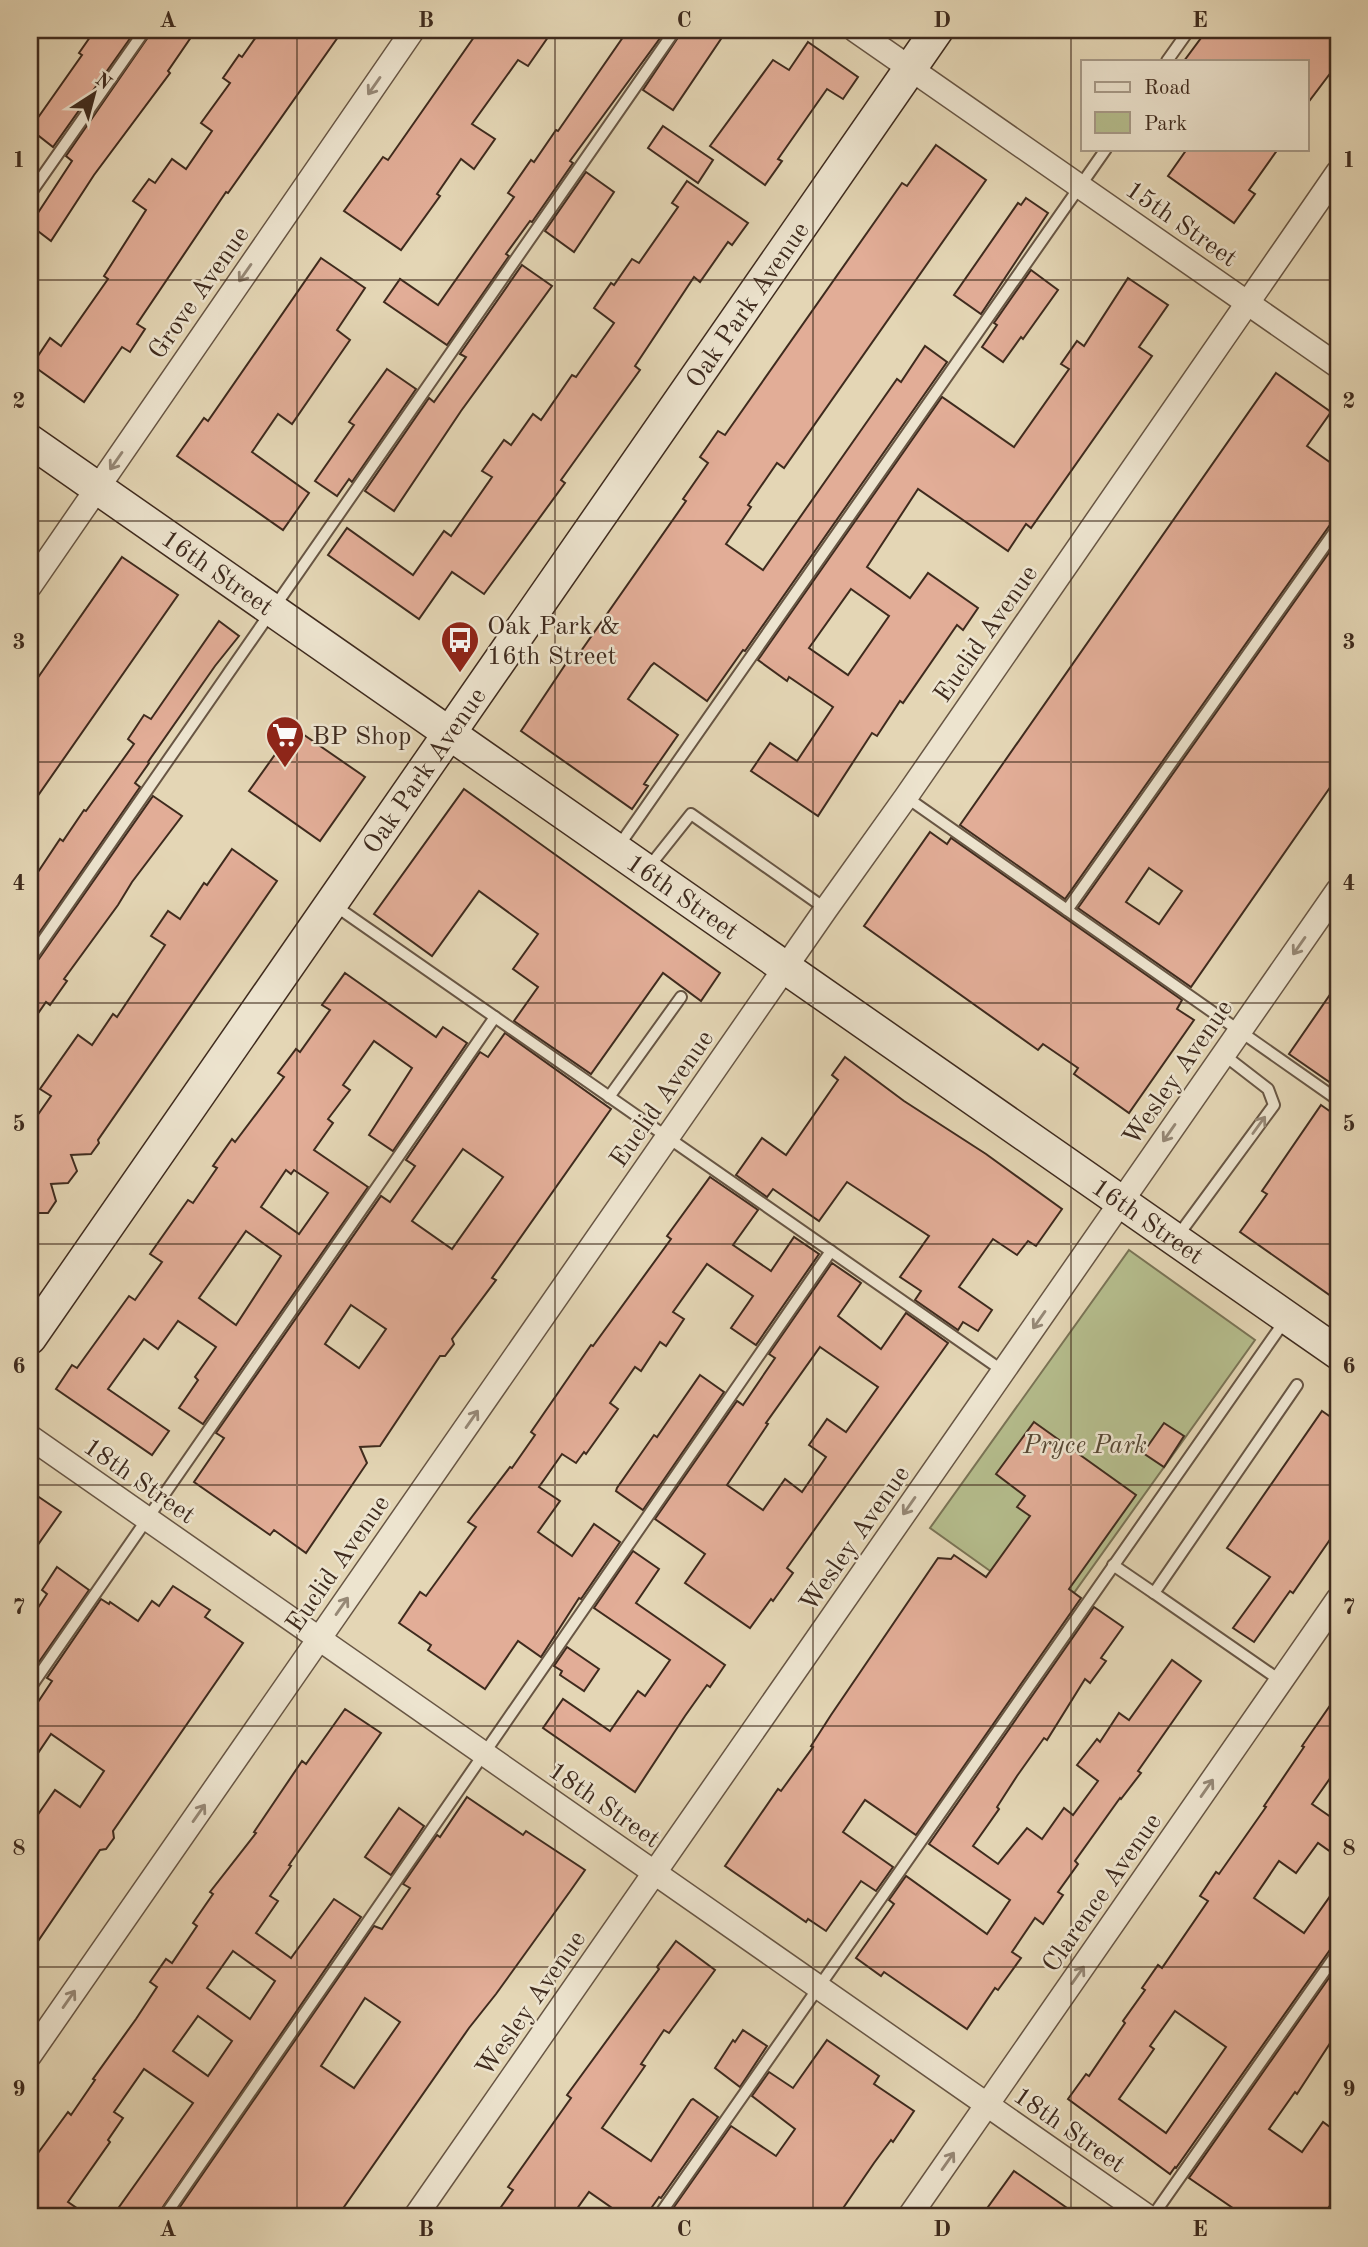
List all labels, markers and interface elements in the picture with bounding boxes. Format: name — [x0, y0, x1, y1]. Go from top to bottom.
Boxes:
text: A — [159, 9, 177, 32]
text: B — [418, 9, 434, 32]
text: C — [676, 9, 692, 32]
text: D — [933, 9, 951, 32]
text: E — [1192, 9, 1208, 32]
north arrow — [60, 60, 130, 130]
legend — [1081, 60, 1308, 150]
text: N — [91, 70, 114, 95]
one-way arrow — [367, 76, 381, 95]
text: Road — [1144, 78, 1191, 99]
text: Park — [1144, 114, 1187, 135]
text: 1 — [12, 149, 26, 172]
text: 1 — [1342, 149, 1356, 172]
street label: 15th Street — [1120, 177, 1241, 272]
street label: Oak Park Avenue — [682, 218, 815, 393]
street label: Grove Avenue — [144, 222, 255, 364]
one-way arrow — [238, 263, 252, 283]
text: 2 — [12, 390, 26, 413]
text: 2 — [1342, 390, 1356, 413]
one-way arrow — [109, 451, 123, 470]
street label: 16th Street — [156, 526, 277, 621]
street label: Euclid Avenue — [930, 561, 1043, 707]
place label: Oak Park & 16th Street — [487, 614, 620, 670]
bus stop icon: Oak Park & 16th Street — [439, 619, 481, 674]
text: 3 — [12, 631, 26, 654]
text: 3 — [1342, 631, 1356, 654]
street label: Oak Park Avenue — [359, 684, 492, 859]
supermarket icon: BP Shop — [264, 714, 306, 769]
place label: BP Shop — [312, 724, 412, 750]
street label: 16th Street — [621, 850, 742, 946]
text: 4 — [12, 872, 26, 895]
text: 4 — [1342, 872, 1356, 895]
one-way arrow — [1292, 936, 1306, 955]
street label: Wesley Avenue — [1119, 996, 1238, 1151]
street label: Euclid Avenue — [606, 1026, 719, 1172]
text: 5 — [12, 1113, 26, 1136]
text: 5 — [1342, 1113, 1356, 1136]
one-way arrow — [1252, 1116, 1266, 1135]
one-way arrow — [1162, 1123, 1176, 1142]
street label: 16th Street — [1086, 1174, 1208, 1270]
one-way arrow — [1032, 1310, 1046, 1329]
text: 6 — [12, 1355, 26, 1378]
text: 6 — [1342, 1355, 1356, 1378]
one-way arrow — [465, 1410, 479, 1429]
park label: Pryce Park — [1022, 1433, 1147, 1459]
street label: 18th Street — [78, 1434, 199, 1529]
street label: Wesley Avenue — [796, 1462, 915, 1617]
street label: Euclid Avenue — [282, 1491, 395, 1637]
one-way arrow — [902, 1496, 916, 1516]
text: 7 — [12, 1596, 26, 1619]
text: 7 — [1342, 1596, 1356, 1619]
one-way arrow — [335, 1597, 349, 1616]
street label: 18th Street — [543, 1758, 664, 1853]
one-way arrow — [1200, 1779, 1214, 1798]
one-way arrow — [192, 1804, 206, 1823]
street label: Clarence Avenue — [1038, 1809, 1167, 1977]
text: 8 — [12, 1837, 26, 1860]
text: 8 — [1342, 1837, 1356, 1860]
street label: Wesley Avenue — [472, 1927, 591, 2082]
one-way arrow — [1071, 1965, 1085, 1985]
one-way arrow — [62, 1990, 76, 2009]
text: 9 — [12, 2078, 26, 2101]
text: 9 — [1342, 2078, 1356, 2101]
street label: 18th Street — [1008, 2083, 1129, 2178]
one-way arrow — [940, 2152, 955, 2171]
text: A — [159, 2218, 177, 2241]
text: B — [418, 2218, 434, 2241]
text: C — [676, 2218, 692, 2241]
text: D — [933, 2218, 951, 2241]
text: E — [1192, 2218, 1208, 2241]

